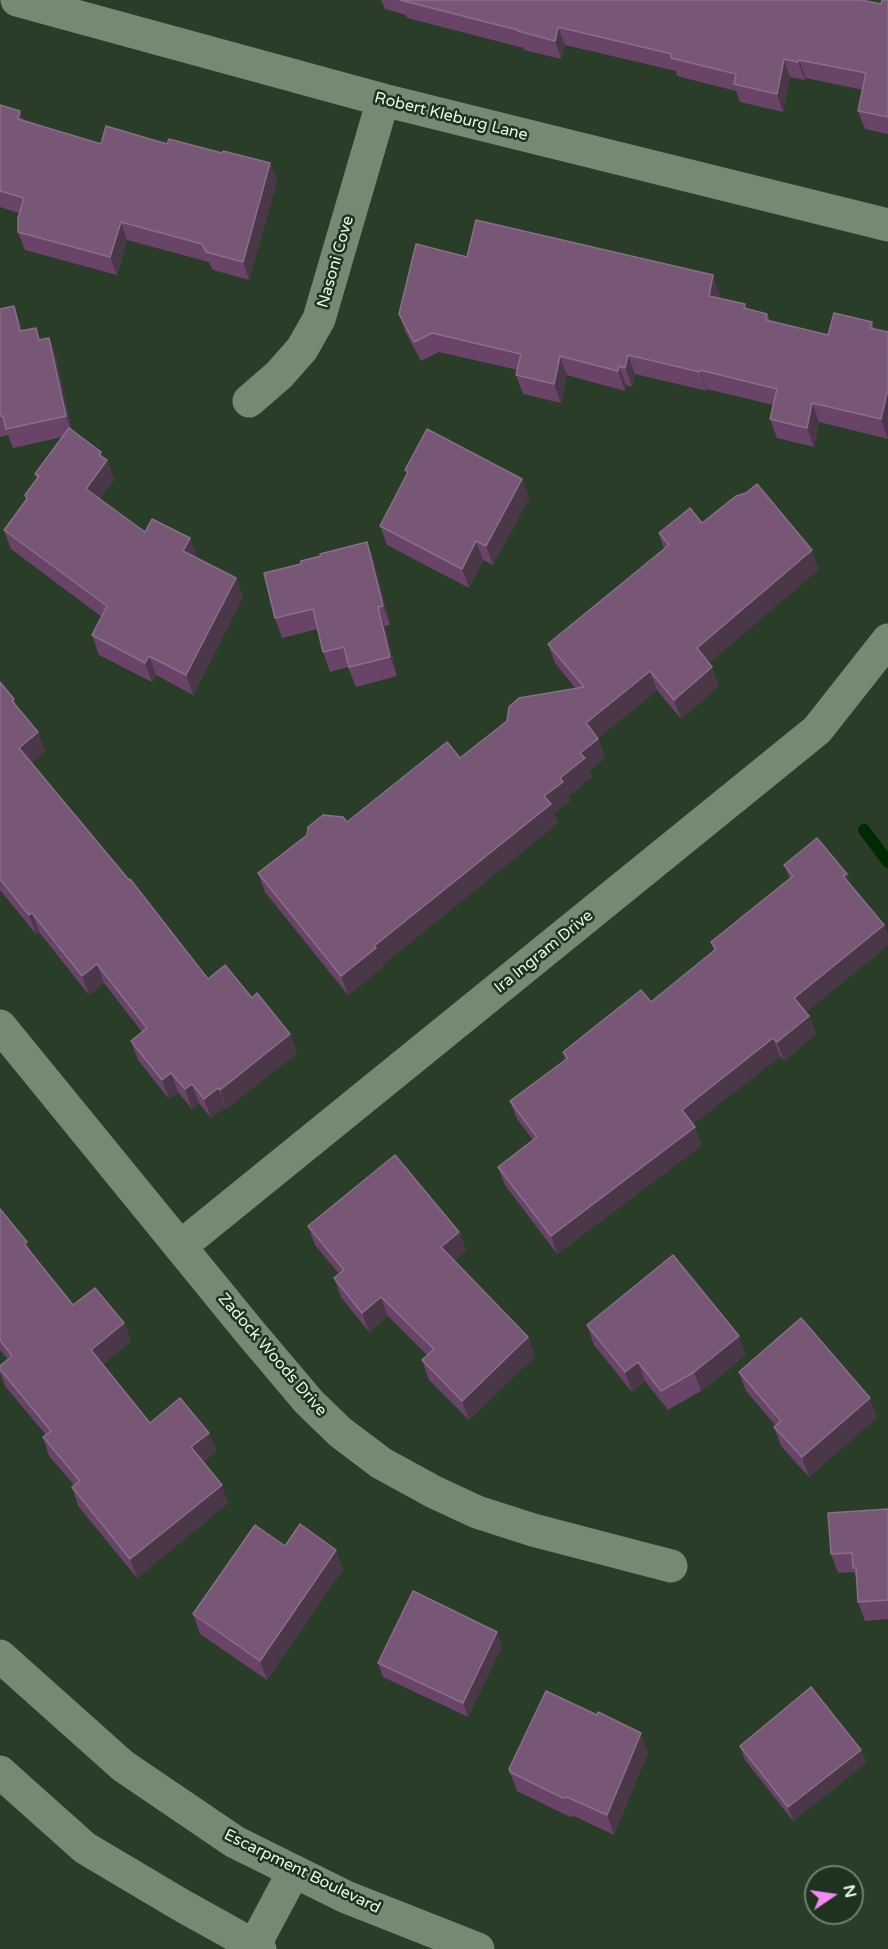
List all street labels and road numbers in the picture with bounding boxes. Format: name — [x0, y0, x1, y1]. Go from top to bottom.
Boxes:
street label: Robert Kleburg Lane — [372, 89, 530, 145]
street label: Nasoni Cove — [314, 214, 358, 310]
street label: Ira Ingram Drive — [491, 906, 597, 998]
street label: Zadock Woods Drive — [213, 1290, 331, 1420]
street label: Escarpment Boulevard — [221, 1826, 383, 1918]

